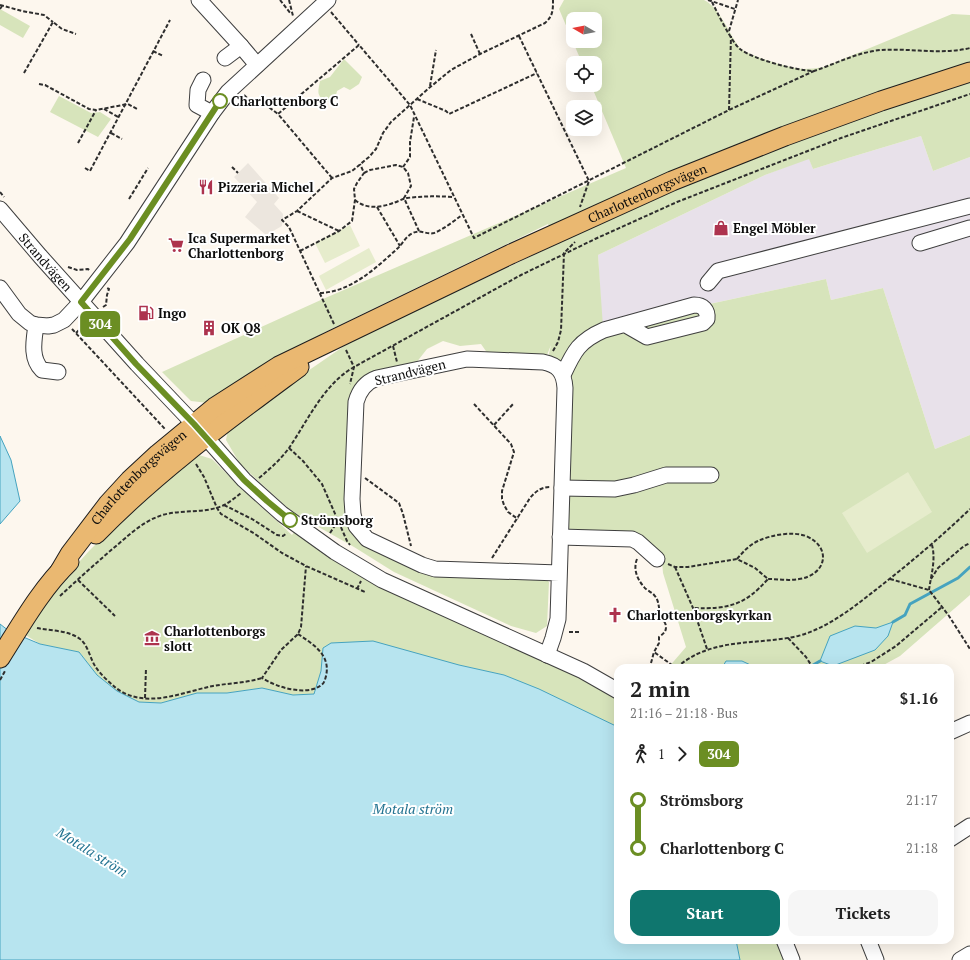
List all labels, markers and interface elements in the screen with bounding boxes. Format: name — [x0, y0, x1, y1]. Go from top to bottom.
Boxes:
north arrow — [566, 12, 602, 48]
map controls — [566, 12, 602, 136]
button: locate — [566, 56, 602, 92]
place label: Charlottenborg C — [231, 92, 339, 110]
marker: Charlottenborg C — [212, 93, 228, 109]
button: layers — [566, 100, 602, 136]
street label: Charlottenborgsvägen — [585, 159, 710, 227]
restaurant icon: Pizzeria Michel — [197, 178, 215, 196]
place label: Pizzeria Michel — [218, 178, 314, 196]
shop icon: Engel Möbler — [712, 219, 730, 237]
place label: Engel Möbler — [733, 219, 816, 237]
street label: Strandvägen — [15, 229, 77, 295]
place label: Ica Supermarket Charlottenborg — [188, 229, 291, 262]
supermarket icon: Ica Supermarket Charlottenborg — [167, 236, 185, 254]
fuel station icon: Ingo — [137, 304, 155, 322]
place label: Ingo — [158, 304, 187, 322]
line badge: 304 — [77, 311, 123, 337]
text: 304 — [88, 314, 112, 333]
building icon: OK Q8 — [200, 319, 218, 337]
place label: OK Q8 — [221, 319, 261, 337]
street label: Strandvägen — [373, 354, 448, 390]
street label: Charlottenborgsvägen — [86, 425, 190, 528]
place label: Strömsborg — [301, 511, 374, 529]
marker: Strömsborg — [282, 512, 298, 528]
church icon: Charlottenborgskyrkan — [606, 606, 624, 624]
place label: Charlottenborgskyrkan — [627, 606, 772, 624]
place label: Charlottenborgs slott — [164, 622, 266, 655]
museum icon: Charlottenborgs slott — [143, 629, 161, 647]
text: 2 min — [630, 674, 690, 703]
text: $1.16 — [900, 688, 938, 708]
text: 21:16 – 21:18 · Bus — [630, 704, 738, 722]
icon: walk — [630, 743, 652, 765]
icon: forward — [671, 743, 693, 765]
text: 304 — [707, 744, 731, 763]
text: 1 — [658, 745, 665, 763]
text: Strömsborg — [660, 790, 743, 810]
text: 21:17 — [906, 791, 938, 809]
water label: Motala ström — [372, 799, 453, 818]
water label: Motala ström — [52, 822, 131, 881]
text: Charlottenborg C — [660, 838, 784, 858]
text: 21:18 — [906, 839, 938, 857]
button: Start — [630, 890, 780, 936]
button: Tickets — [788, 890, 938, 936]

